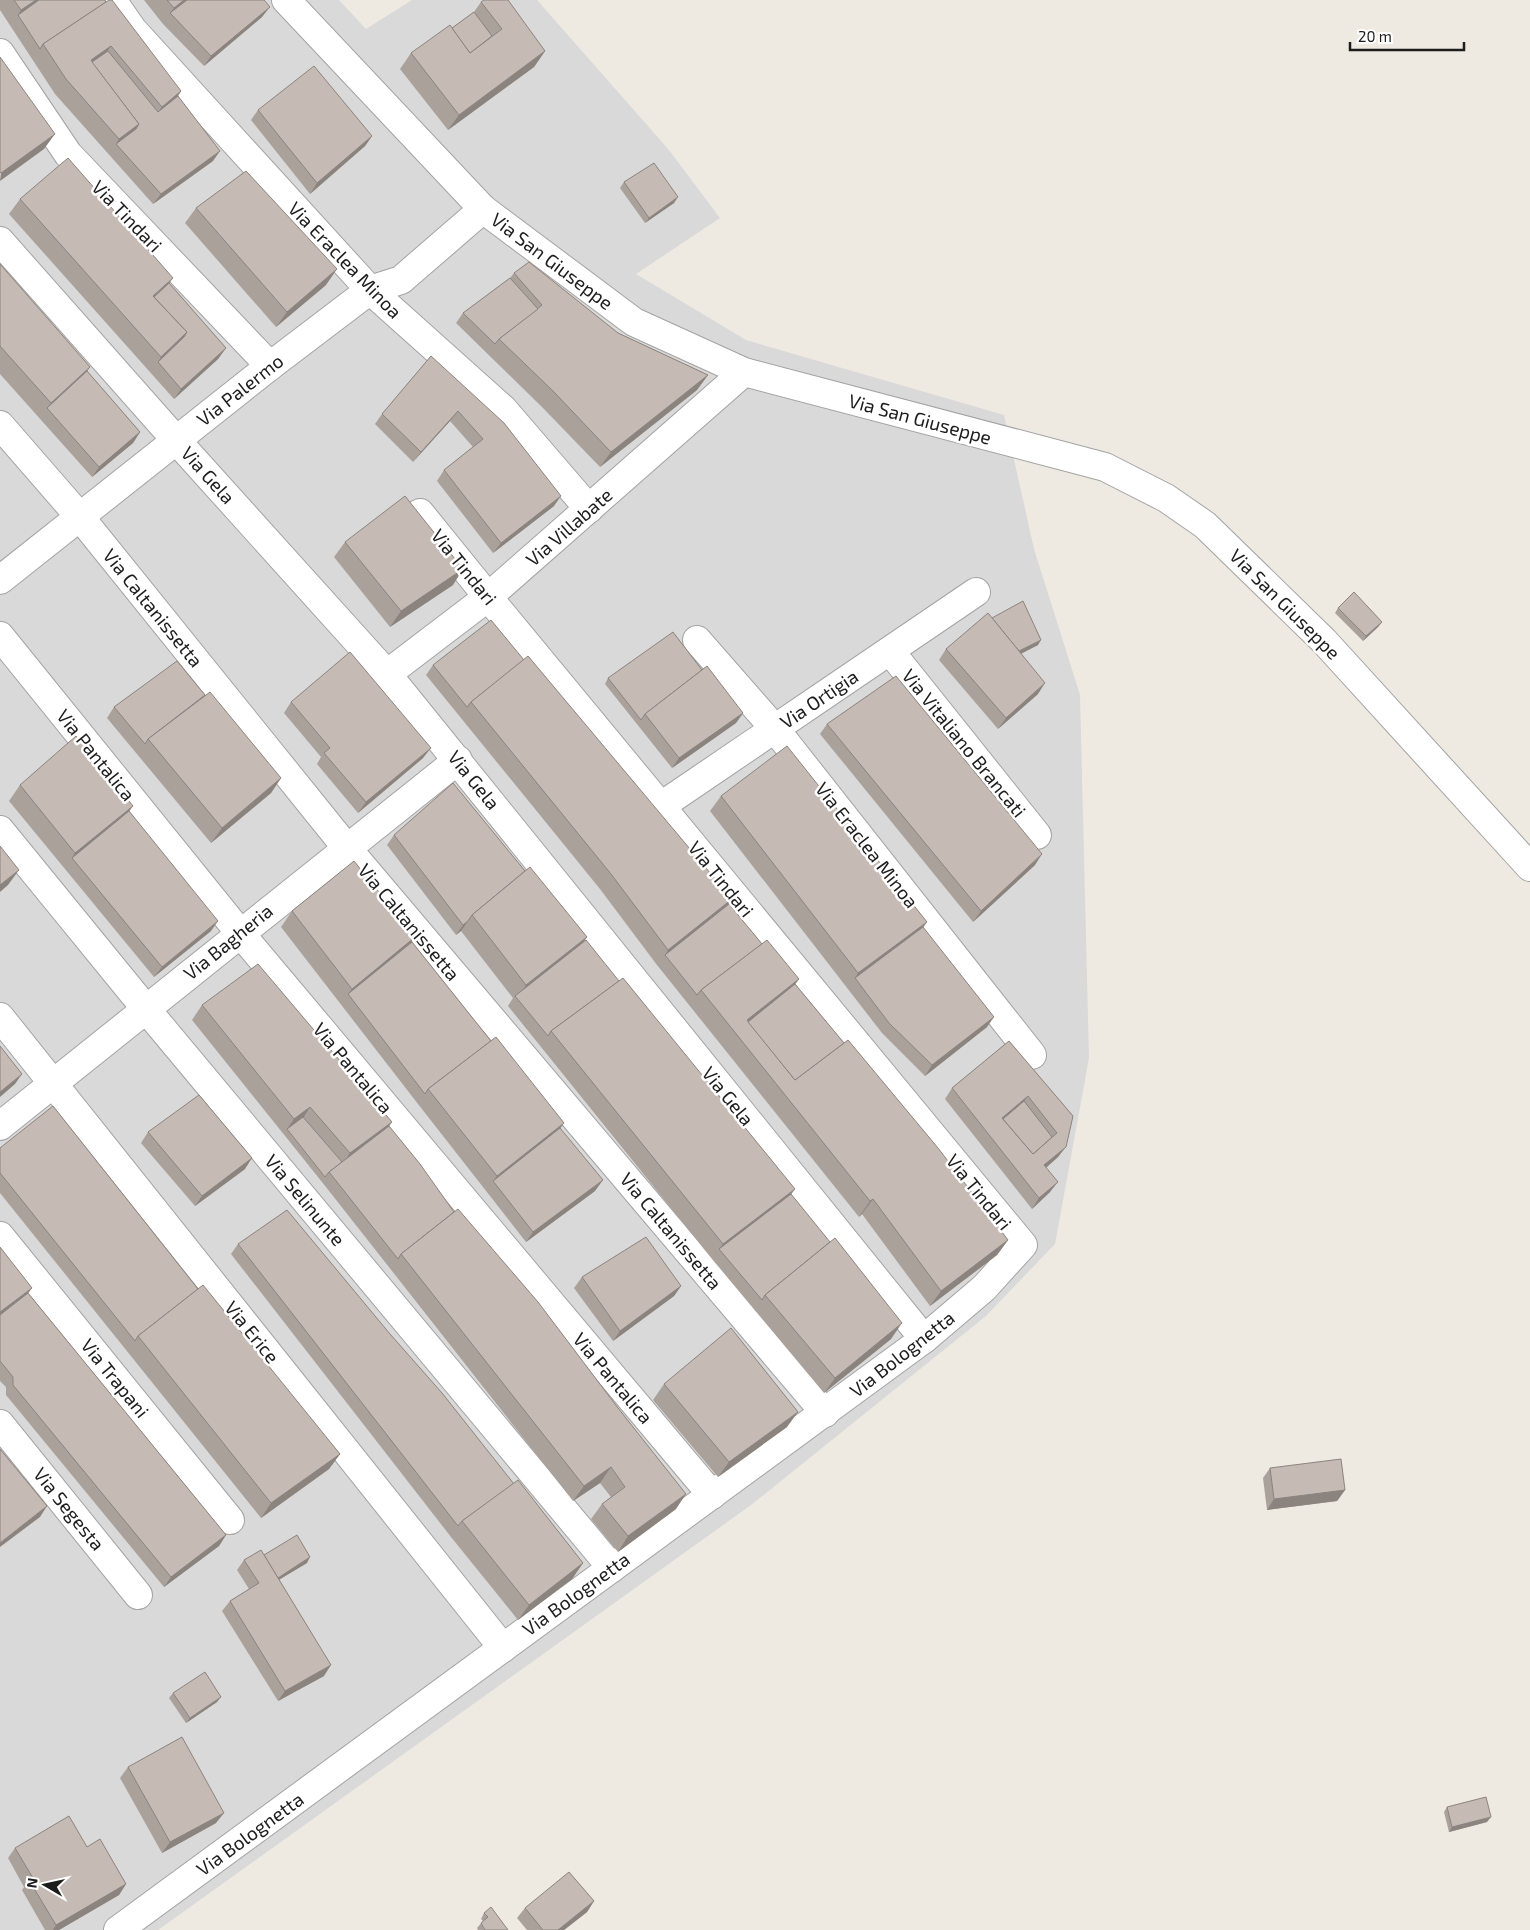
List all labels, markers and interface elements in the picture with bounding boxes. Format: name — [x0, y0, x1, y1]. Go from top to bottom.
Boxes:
scale bar — [1350, 20, 1464, 52]
text: 20 m — [1358, 27, 1392, 45]
street label: Via Tindari — [87, 175, 167, 256]
street label: Via Eraclea Minoa — [284, 197, 407, 323]
street label: Via San Giuseppe — [487, 207, 618, 314]
street label: Via Palermo — [192, 349, 288, 431]
street label: Via San Giuseppe — [846, 388, 994, 449]
street label: Via Gela — [177, 441, 240, 508]
street label: Via Villabate — [521, 483, 617, 570]
street label: Via Tindari — [427, 524, 502, 609]
street label: Via Caltanissetta — [99, 544, 208, 671]
street label: Via San Giuseppe — [1225, 544, 1345, 664]
street label: Via Ortigia — [775, 664, 862, 733]
street label: Via Vitaliano Brancati — [898, 664, 1031, 821]
street label: Via Pantalica — [52, 704, 140, 805]
street label: Via Gela — [444, 746, 505, 814]
street label: Via Eraclea Minoa — [811, 777, 924, 912]
street label: Via Tindari — [684, 836, 759, 921]
street label: Via Caltanissetta — [354, 859, 465, 985]
street label: Via Bagheria — [179, 899, 277, 984]
street label: Via Pantalica — [309, 1018, 398, 1118]
street label: Via Gela — [698, 1062, 759, 1130]
street label: Via Selinunte — [260, 1149, 350, 1250]
street label: Via Tindari — [942, 1149, 1017, 1234]
street label: Via Caltanissetta — [616, 1168, 727, 1294]
street label: Via Erice — [220, 1296, 284, 1367]
street label: Via Bolognetta — [845, 1306, 959, 1402]
street label: Via Pantalica — [569, 1328, 658, 1428]
street label: Via Trapani — [77, 1334, 154, 1422]
street label: Via Segesta — [29, 1463, 110, 1555]
street label: Via Bolognetta — [518, 1547, 634, 1640]
street label: Via Bolognetta — [192, 1787, 308, 1880]
north arrow — [20, 1860, 70, 1910]
text: N — [22, 1877, 41, 1889]

